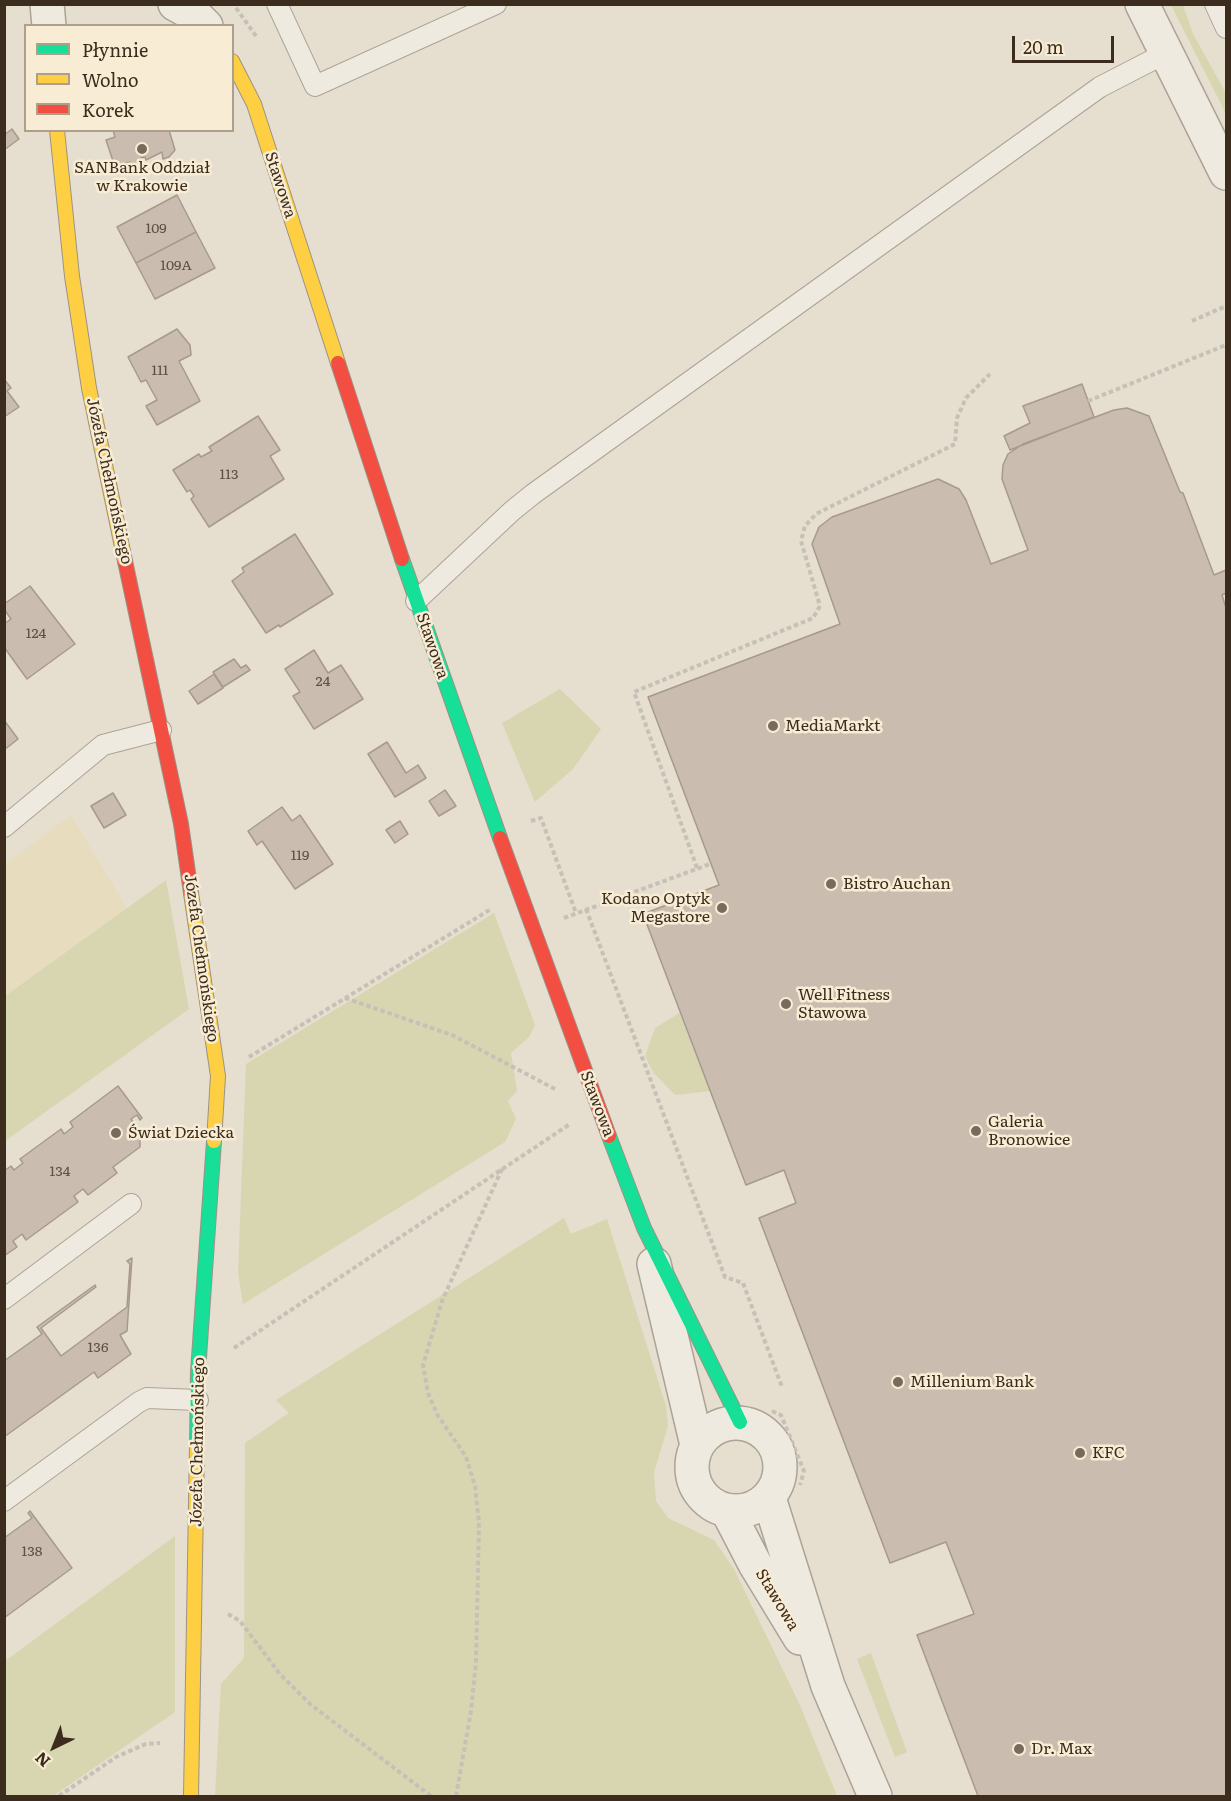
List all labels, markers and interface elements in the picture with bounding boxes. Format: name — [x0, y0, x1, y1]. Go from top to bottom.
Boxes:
legend — [24, 24, 234, 132]
scale bar — [1015, 24, 1117, 62]
text: 20 m — [1023, 33, 1064, 60]
text: Płynnie — [82, 36, 148, 63]
text: Wolno — [82, 66, 139, 93]
text: Korek — [82, 96, 134, 123]
marker: SANBank Oddział w Krakowie — [135, 142, 149, 156]
street label: Stawowa — [260, 149, 300, 221]
place label: SANBank Oddział w Krakowie — [74, 158, 210, 196]
house number: 109 — [145, 221, 167, 237]
house number: 109A — [160, 258, 192, 274]
house number: 111 — [151, 363, 169, 379]
street label: Józefa Chełmońskiego — [82, 396, 136, 566]
house number: 113 — [220, 467, 238, 483]
street label: Stawowa — [412, 610, 452, 682]
house number: 124 — [26, 626, 46, 642]
house number: 24 — [316, 674, 330, 690]
place label: MediaMarkt — [785, 716, 880, 736]
marker: MediaMarkt — [766, 719, 780, 733]
house number: 119 — [291, 848, 309, 864]
street label: Józefa Chełmońskiego — [180, 872, 222, 1044]
place label: Bistro Auchan — [843, 874, 951, 894]
marker: Bistro Auchan — [824, 877, 838, 891]
place label: Kodano Optyk Megastore — [601, 889, 710, 927]
marker: Kodano Optyk Megastore — [715, 901, 729, 915]
place label: Well Fitness Stawowa — [798, 985, 890, 1023]
marker: Well Fitness Stawowa — [779, 997, 793, 1011]
street label: Stawowa — [576, 1068, 618, 1140]
place label: Galeria Bronowice — [988, 1112, 1070, 1150]
place label: Świat Dziecka — [128, 1123, 234, 1143]
marker: Galeria Bronowice — [969, 1124, 983, 1138]
marker: Świat Dziecka — [109, 1126, 123, 1140]
house number: 134 — [50, 1164, 70, 1180]
house number: 136 — [88, 1340, 108, 1356]
street label: Józefa Chełmońskiego — [187, 1357, 209, 1527]
place label: Millenium Bank — [910, 1372, 1034, 1392]
marker: Millenium Bank — [891, 1375, 905, 1389]
place label: KFC — [1092, 1443, 1125, 1463]
marker: KFC — [1073, 1446, 1087, 1460]
house number: 138 — [22, 1544, 42, 1560]
street label: Stawowa — [751, 1566, 803, 1634]
north arrow — [24, 1717, 84, 1777]
place label: Dr. Max — [1031, 1739, 1092, 1759]
marker: Dr. Max — [1012, 1742, 1026, 1756]
text: N — [29, 1747, 55, 1774]

